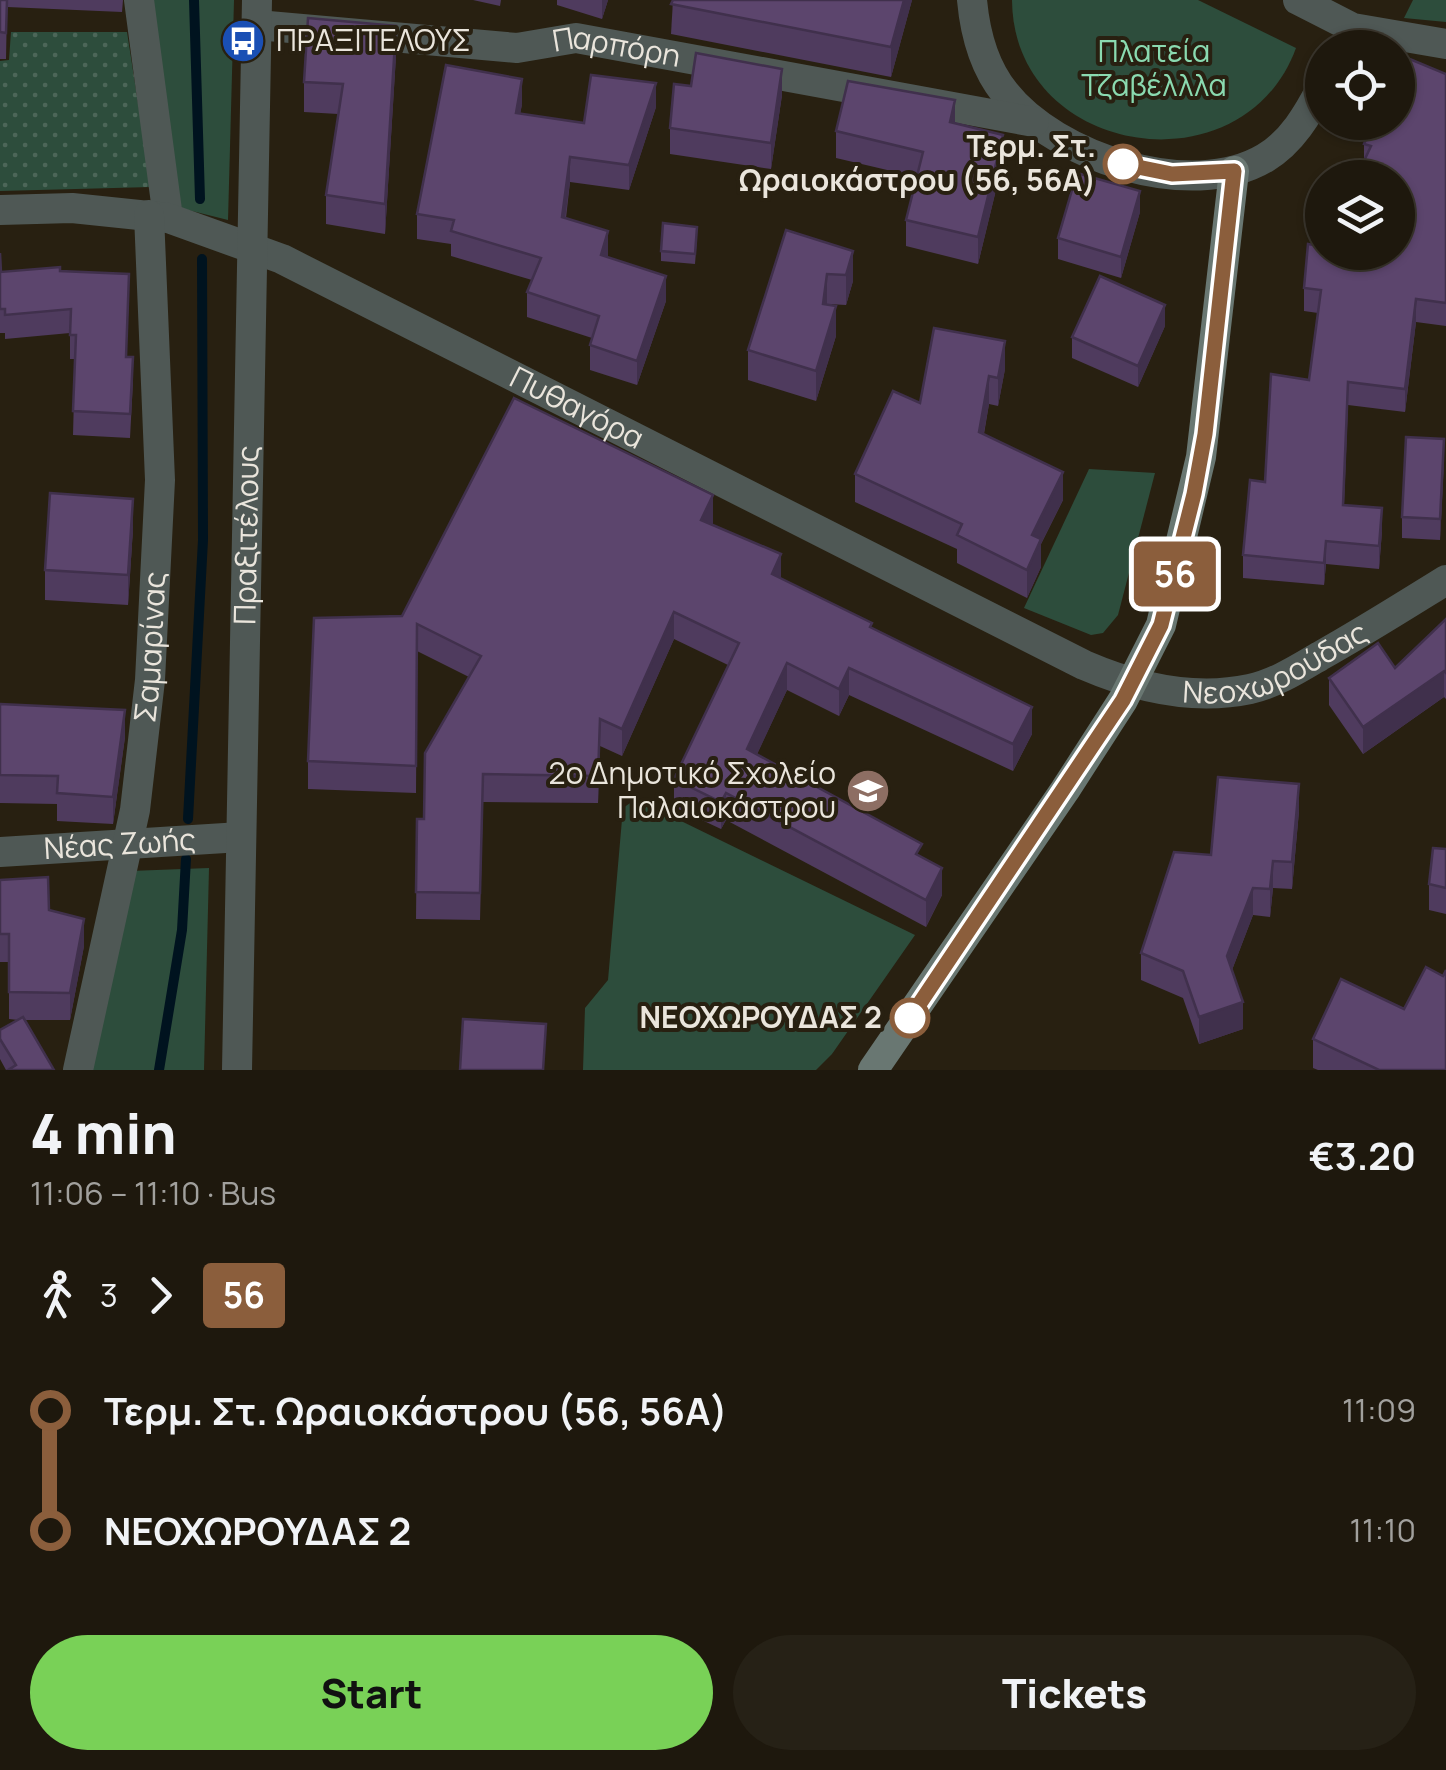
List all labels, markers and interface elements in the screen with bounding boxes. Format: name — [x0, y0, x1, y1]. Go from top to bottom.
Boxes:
street label: Παρπόρη — [549, 16, 684, 76]
bus stop icon: ΠΡΑΞΙΤΕΛΟΥΣ — [220, 18, 266, 64]
place label: ΠΡΑΞΙΤΕΛΟΥΣ — [276, 19, 471, 60]
park label: Πλατεία Τζαβέλλλα — [1081, 30, 1227, 105]
map controls — [1305, 30, 1415, 270]
button: locate — [1305, 30, 1415, 140]
place label: Τερμ. Στ. Ωραιοκάστρου (56, 56Α) — [739, 125, 1096, 200]
marker: Τερμ. Στ. Ωραιοκάστρου (56, 56Α) — [1104, 145, 1142, 183]
button: layers — [1305, 160, 1415, 270]
street label: Πυθαγόρα — [504, 356, 651, 458]
street label: Πραξιτέλους — [223, 445, 268, 625]
line badge: 56 — [1130, 542, 1220, 606]
text: 56 — [1154, 550, 1196, 598]
street label: Σαμαρίνας — [123, 571, 174, 724]
street label: Νεοχωρούδας — [1181, 611, 1375, 713]
place label: 2ο Δημοτικό Σχολείο Παλαιοκάστρου — [549, 752, 836, 827]
school or university icon: 2ο Δημοτικό Σχολείο Παλαιοκάστρου — [845, 768, 891, 814]
street label: Νέας Ζωής — [42, 818, 197, 868]
place label: ΝΕΟΧΩΡΟΥΔΑΣ 2 — [640, 996, 882, 1037]
marker: ΝΕΟΧΩΡΟΥΔΑΣ 2 — [891, 999, 929, 1037]
text: 4 min — [30, 1095, 176, 1171]
text: €3.20 — [1309, 1129, 1416, 1181]
text: 11:06 – 11:10 · Bus — [30, 1171, 276, 1215]
icon: walk — [30, 1268, 85, 1323]
icon: forward — [133, 1268, 188, 1323]
text: 56 — [223, 1271, 265, 1319]
text: 3 — [100, 1273, 118, 1317]
text: Τερμ. Στ. Ωραιοκάστρου (56, 56Α) — [104, 1384, 728, 1436]
text: 11:09 — [1342, 1388, 1416, 1432]
text: ΝΕΟΧΩΡΟΥΔΑΣ 2 — [104, 1504, 411, 1556]
text: 11:10 — [1349, 1508, 1416, 1552]
button: Start — [30, 1635, 713, 1750]
button: Tickets — [733, 1635, 1416, 1750]

